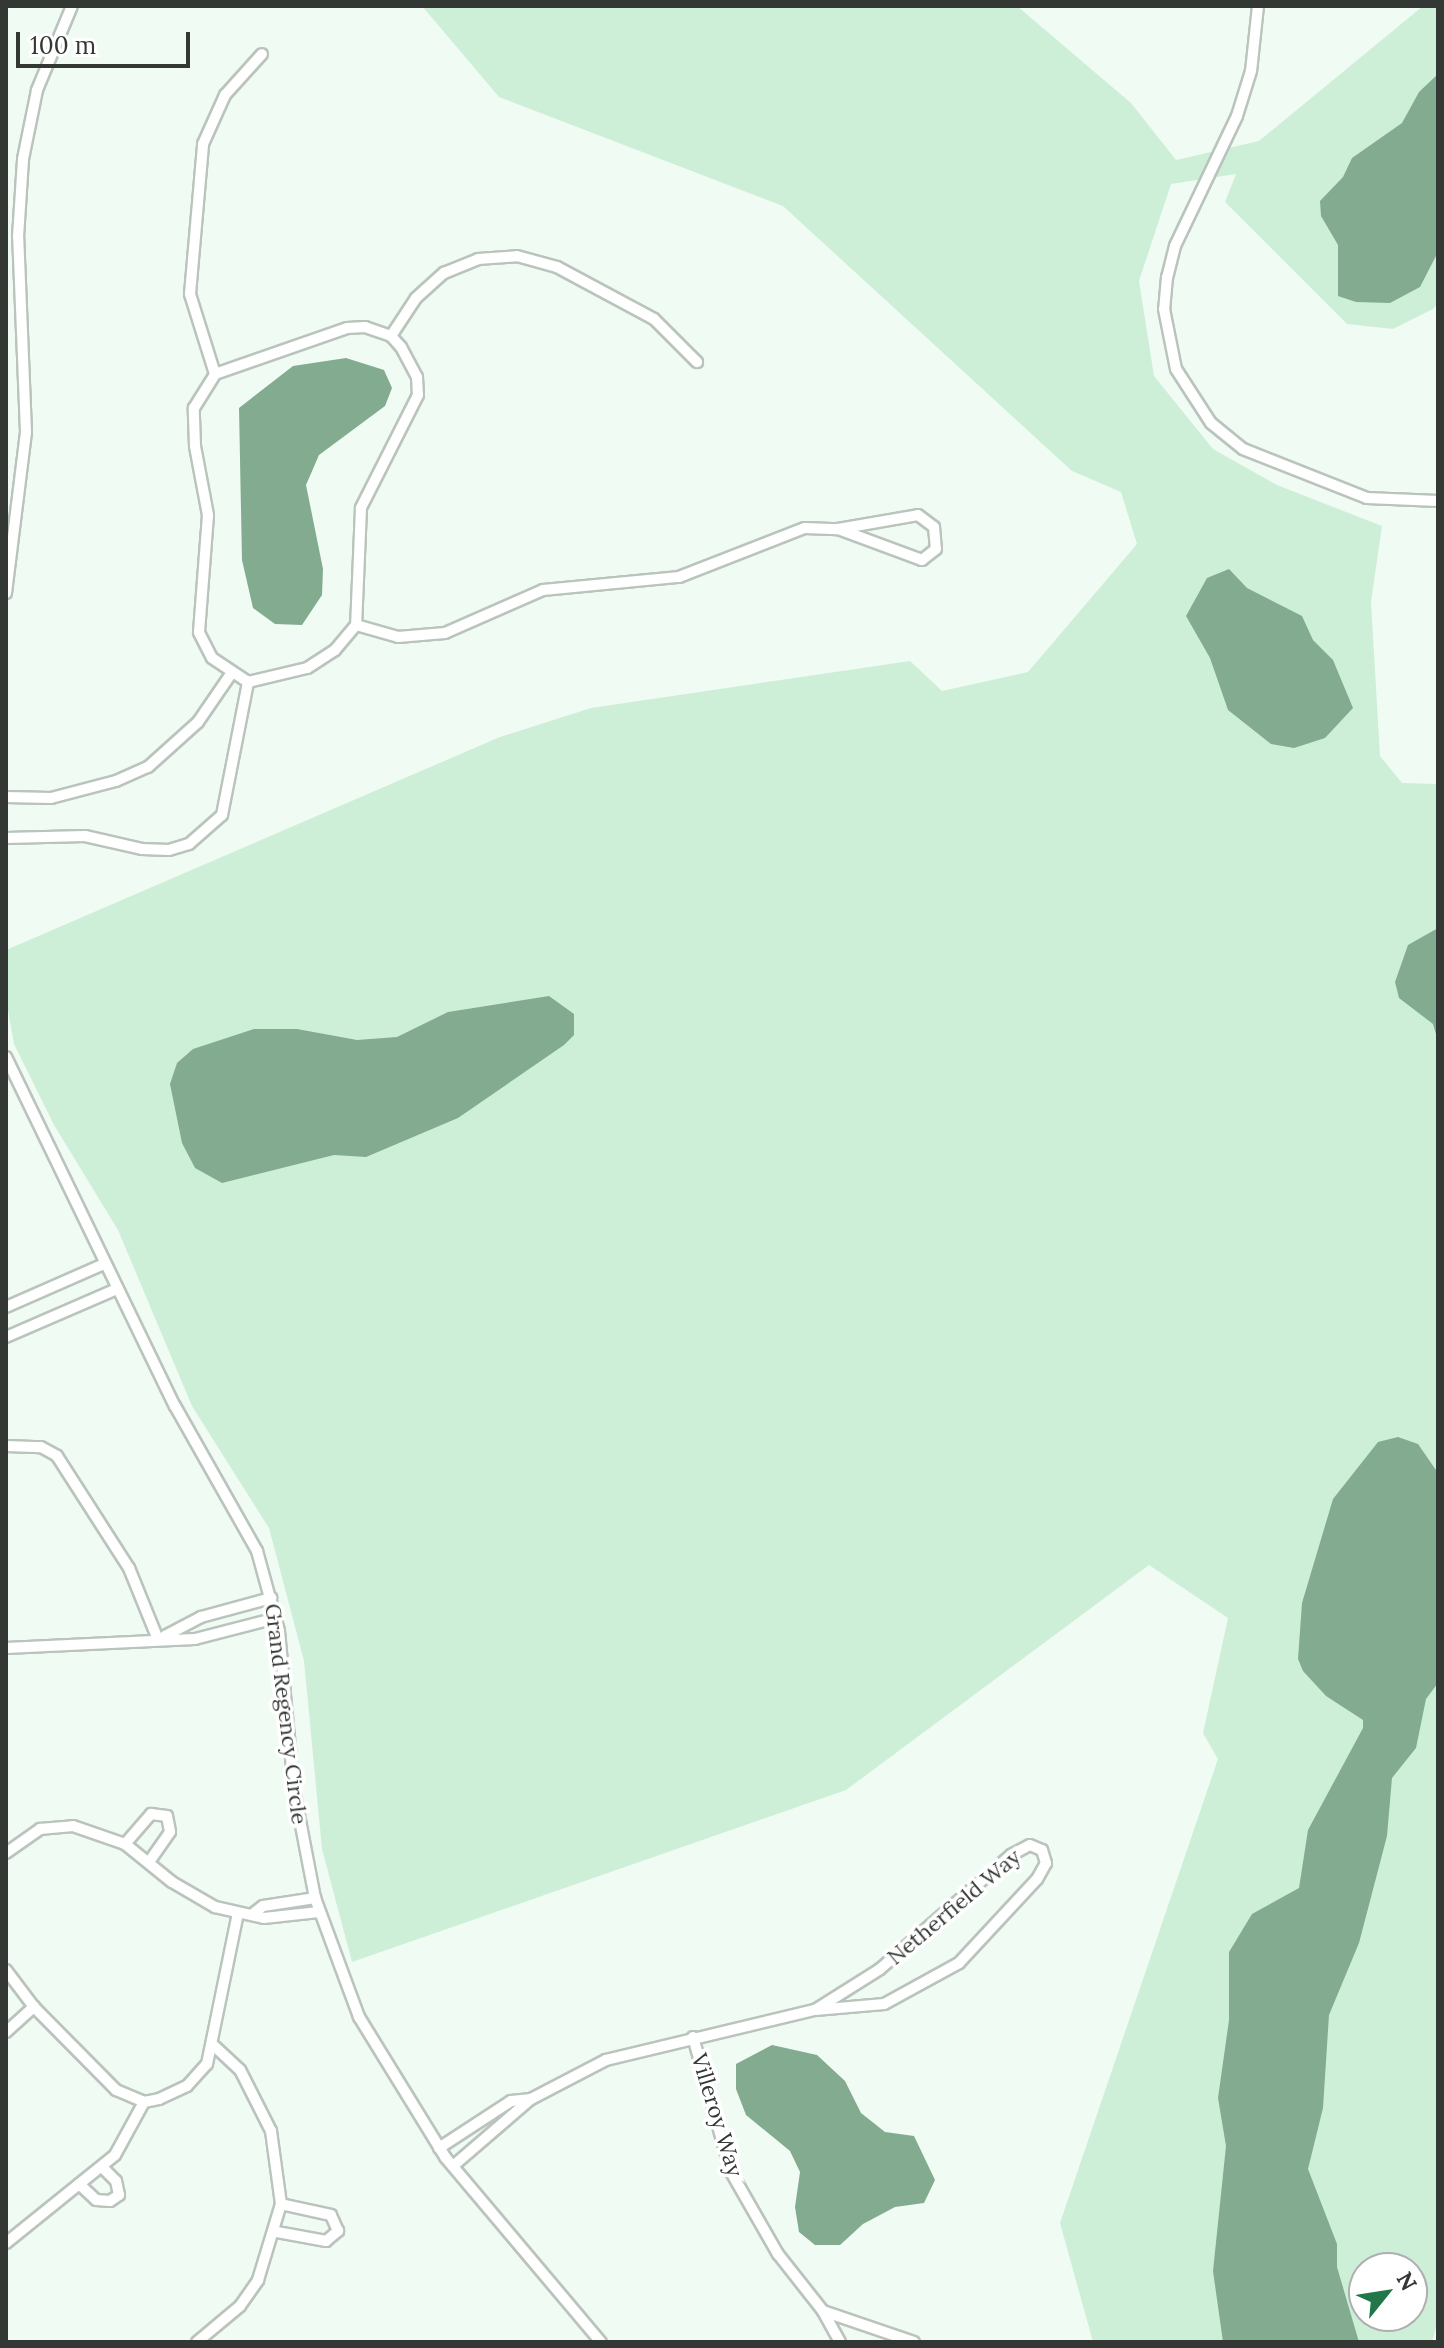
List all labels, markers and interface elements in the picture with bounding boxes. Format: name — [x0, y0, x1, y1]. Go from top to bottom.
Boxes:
scale bar — [20, 16, 194, 66]
text: 100 m — [30, 30, 96, 61]
street label: Grand Regency Circle — [259, 1602, 313, 1826]
street label: Netherfield Way — [882, 1844, 1026, 1970]
street label: Villeroy Way — [686, 2050, 748, 2180]
north arrow — [1348, 2252, 1428, 2332]
text: N — [1391, 2267, 1423, 2295]

